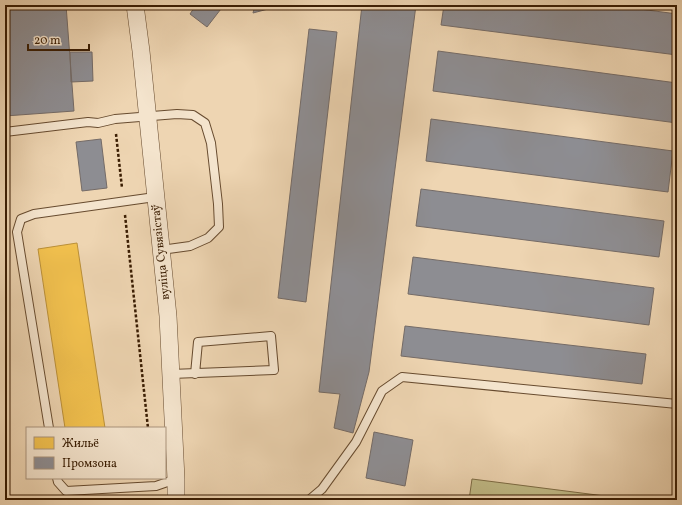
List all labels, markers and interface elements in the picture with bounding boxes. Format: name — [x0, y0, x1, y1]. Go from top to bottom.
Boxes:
scale bar — [28, 26, 89, 52]
text: 20 m — [34, 33, 61, 49]
street label: вуліца Сувязістаў — [148, 203, 174, 301]
legend — [26, 427, 166, 479]
text: Жильё — [62, 436, 99, 452]
text: Промзона — [62, 456, 117, 472]

